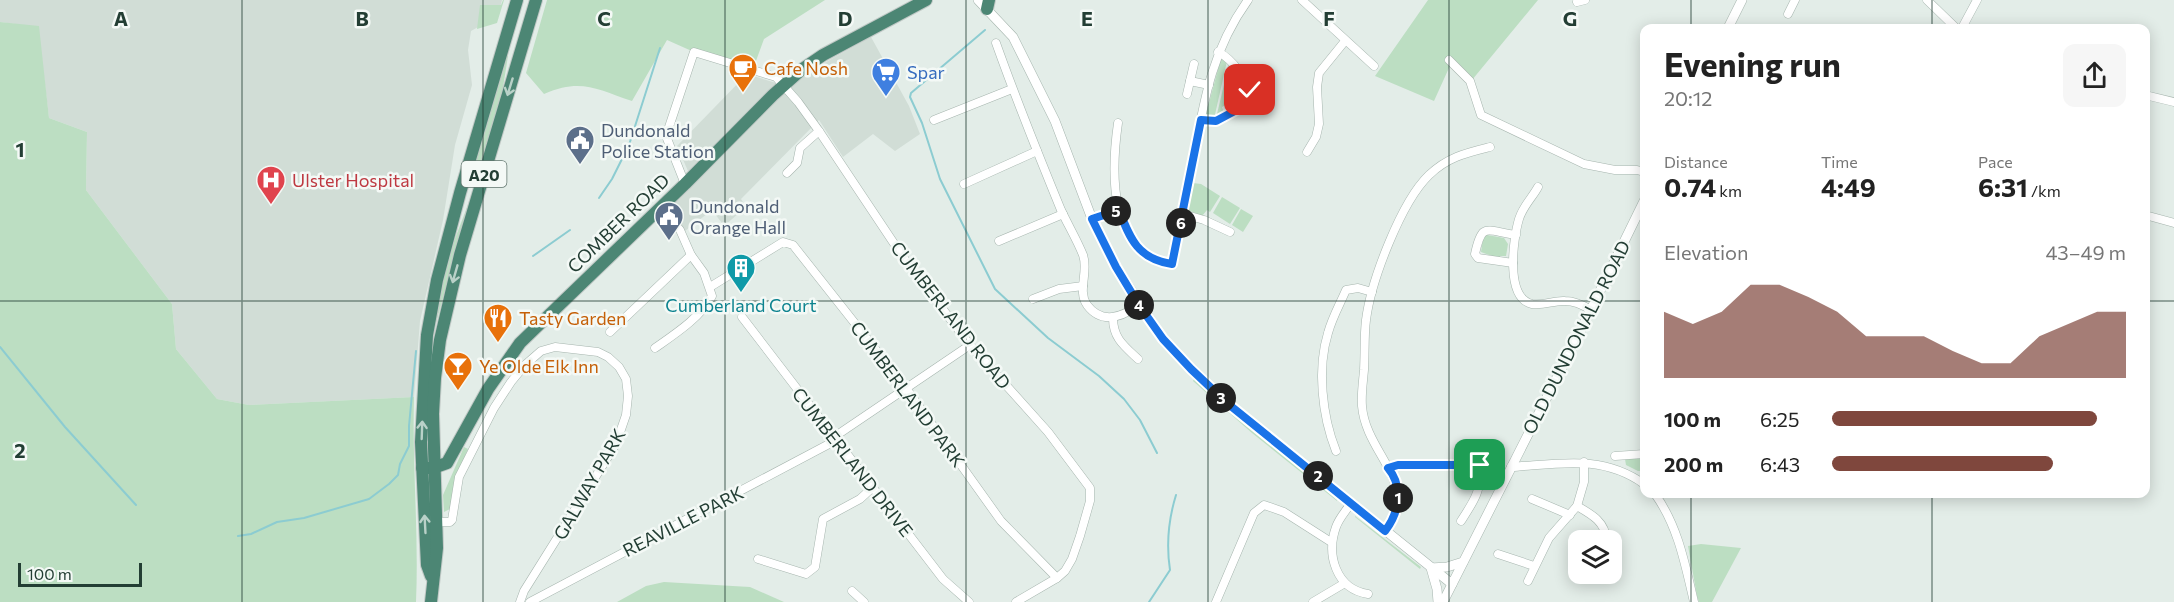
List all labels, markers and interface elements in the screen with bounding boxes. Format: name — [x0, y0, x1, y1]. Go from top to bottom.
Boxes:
text: A — [114, 6, 128, 30]
text: B — [355, 6, 369, 30]
text: C — [597, 6, 611, 30]
text: D — [838, 6, 852, 30]
text: E — [1081, 6, 1093, 30]
text: F — [1323, 6, 1335, 30]
text: G — [1563, 6, 1577, 30]
text: Evening run — [1664, 43, 1841, 84]
button: share — [2063, 44, 2126, 107]
cafe icon: Cafe Nosh — [727, 52, 759, 94]
supermarket icon: Spar — [870, 56, 902, 98]
place label: Cafe Nosh — [764, 57, 848, 79]
place label: Spar — [907, 61, 945, 83]
pin — [1224, 64, 1275, 115]
icon: check — [1233, 73, 1266, 106]
one-way arrow — [504, 77, 515, 96]
text: 20:12 — [1664, 86, 1712, 110]
place label: Dundonald Police Station — [601, 119, 714, 162]
public building icon: Dundonald Police Station — [564, 124, 596, 166]
text: 1 — [15, 137, 25, 161]
text: Distance — [1664, 152, 1728, 171]
text: Time — [1821, 152, 1858, 171]
text: Pace — [1978, 152, 2013, 171]
road number: A20 — [462, 161, 506, 187]
hospital icon: Ulster Hospital — [255, 164, 287, 206]
place label: Ulster Hospital — [292, 169, 414, 191]
street label: COMBER ROAD — [562, 169, 674, 277]
text: 0.74 — [1664, 171, 1716, 202]
text: 4:49 — [1821, 171, 1876, 202]
text: 6:31 — [1978, 171, 2028, 202]
text: km — [1716, 181, 1742, 200]
text: /km — [2028, 181, 2061, 200]
place label: Dundonald Orange Hall — [690, 195, 786, 238]
pin: 5 — [1101, 196, 1131, 226]
public building icon: Dundonald Orange Hall — [653, 200, 685, 242]
text: 5 — [1111, 201, 1121, 220]
pin: 6 — [1166, 208, 1196, 238]
text: 6 — [1176, 213, 1186, 232]
street label: CUMBERLAND ROAD — [886, 237, 1016, 393]
street label: OLD DUNDONALD ROAD — [1518, 237, 1634, 437]
text: Elevation — [1664, 240, 1749, 264]
text: 43–49 m — [2045, 240, 2126, 264]
building icon: Cumberland Court — [725, 252, 757, 294]
one-way arrow — [449, 264, 460, 283]
pin: 4 — [1124, 290, 1154, 320]
place label: Cumberland Court — [665, 294, 817, 316]
text: 4 — [1134, 295, 1144, 314]
restaurant icon: Tasty Garden — [482, 302, 514, 344]
place label: Tasty Garden — [519, 307, 626, 329]
street label: CUMBERLAND PARK — [846, 317, 970, 471]
bar icon: Ye Olde Elk Inn — [442, 350, 474, 392]
place label: Ye Olde Elk Inn — [479, 355, 599, 377]
street label: CUMBERLAND DRIVE — [788, 383, 918, 541]
pin: 3 — [1206, 383, 1236, 413]
text: 3 — [1216, 388, 1226, 407]
text: 100 m — [1664, 407, 1721, 431]
text: 6:25 — [1760, 407, 1799, 431]
one-way arrow — [416, 421, 427, 441]
street label: GALWAY PARK — [548, 425, 630, 543]
text: 2 — [14, 438, 26, 462]
pin — [1454, 439, 1505, 490]
icon: arrive — [1463, 448, 1496, 481]
text: 200 m — [1664, 452, 1723, 476]
text: 6:43 — [1760, 452, 1800, 476]
pin: 2 — [1303, 461, 1333, 491]
text: 2 — [1313, 466, 1323, 485]
street label: REAVILLE PARK — [619, 481, 747, 561]
pin: 1 — [1383, 483, 1413, 513]
text: 1 — [1394, 488, 1402, 507]
one-way arrow — [420, 515, 431, 535]
map controls — [1568, 530, 1622, 584]
button: layers — [1568, 530, 1622, 584]
scale bar — [18, 560, 142, 588]
text: 100 m — [27, 564, 72, 583]

